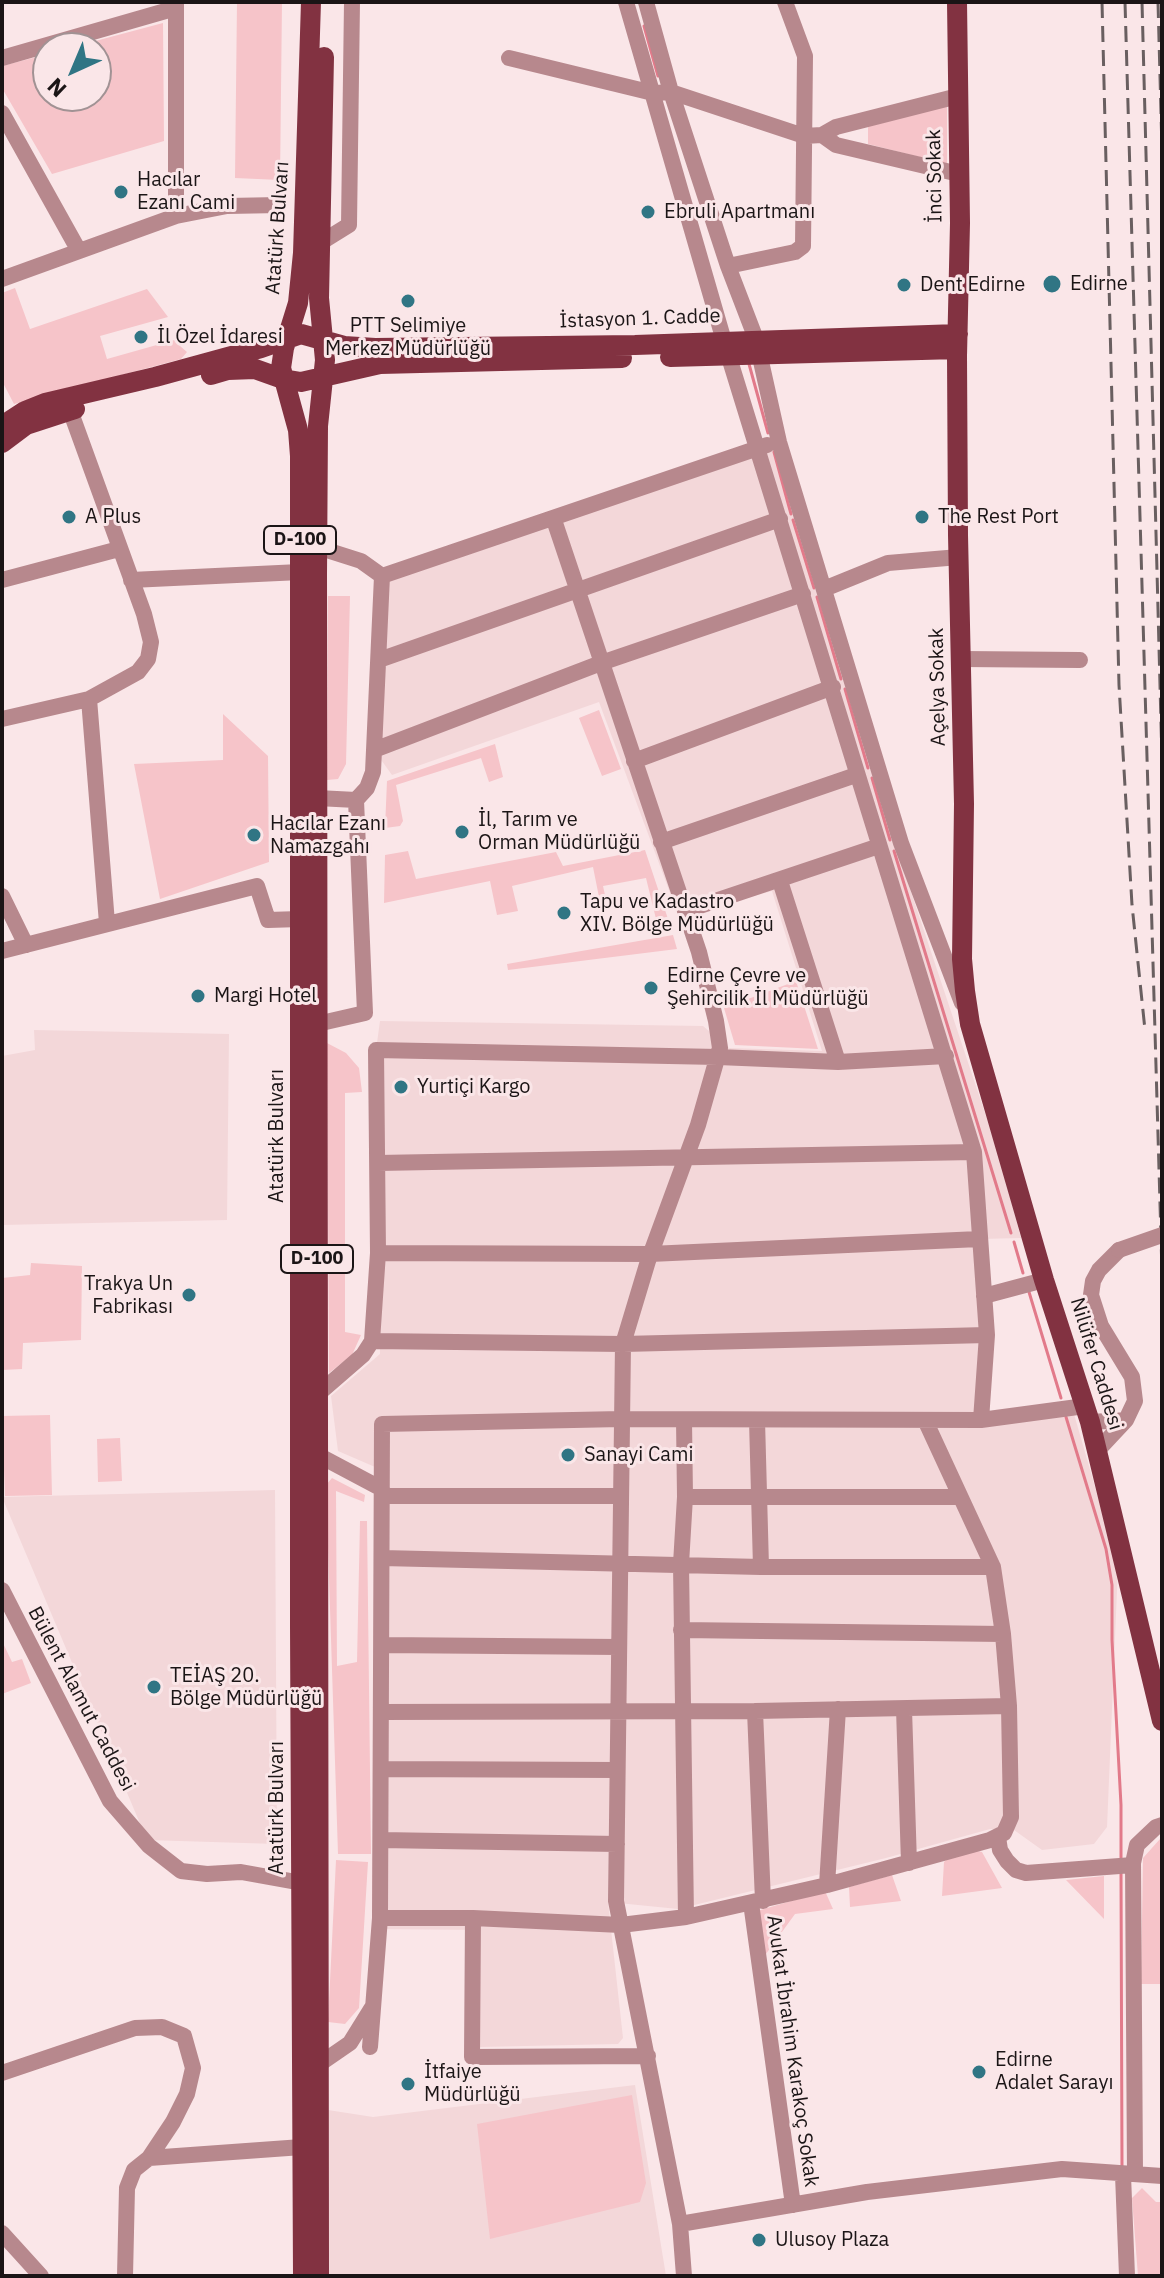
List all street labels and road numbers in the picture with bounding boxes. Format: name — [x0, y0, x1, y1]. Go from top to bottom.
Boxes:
street label: İnci Sokak — [922, 129, 948, 223]
street label: Atatürk Bulvarı — [261, 160, 295, 296]
street label: İstasyon 1. Cadde — [559, 304, 721, 334]
road number: D-100 — [264, 526, 336, 554]
street label: Açelya Sokak — [925, 628, 951, 746]
street label: Atatürk Bulvarı — [265, 1069, 289, 1203]
road number: D-100 — [281, 1245, 353, 1273]
street label: Nilüfer Caddesi — [1064, 1295, 1128, 1433]
street label: Bülent Alamut Caddesi — [22, 1603, 140, 1795]
street label: Atatürk Bulvarı — [265, 1741, 289, 1875]
street label: Avukat İbrahim Karakoç Sokak — [761, 1914, 823, 2188]

